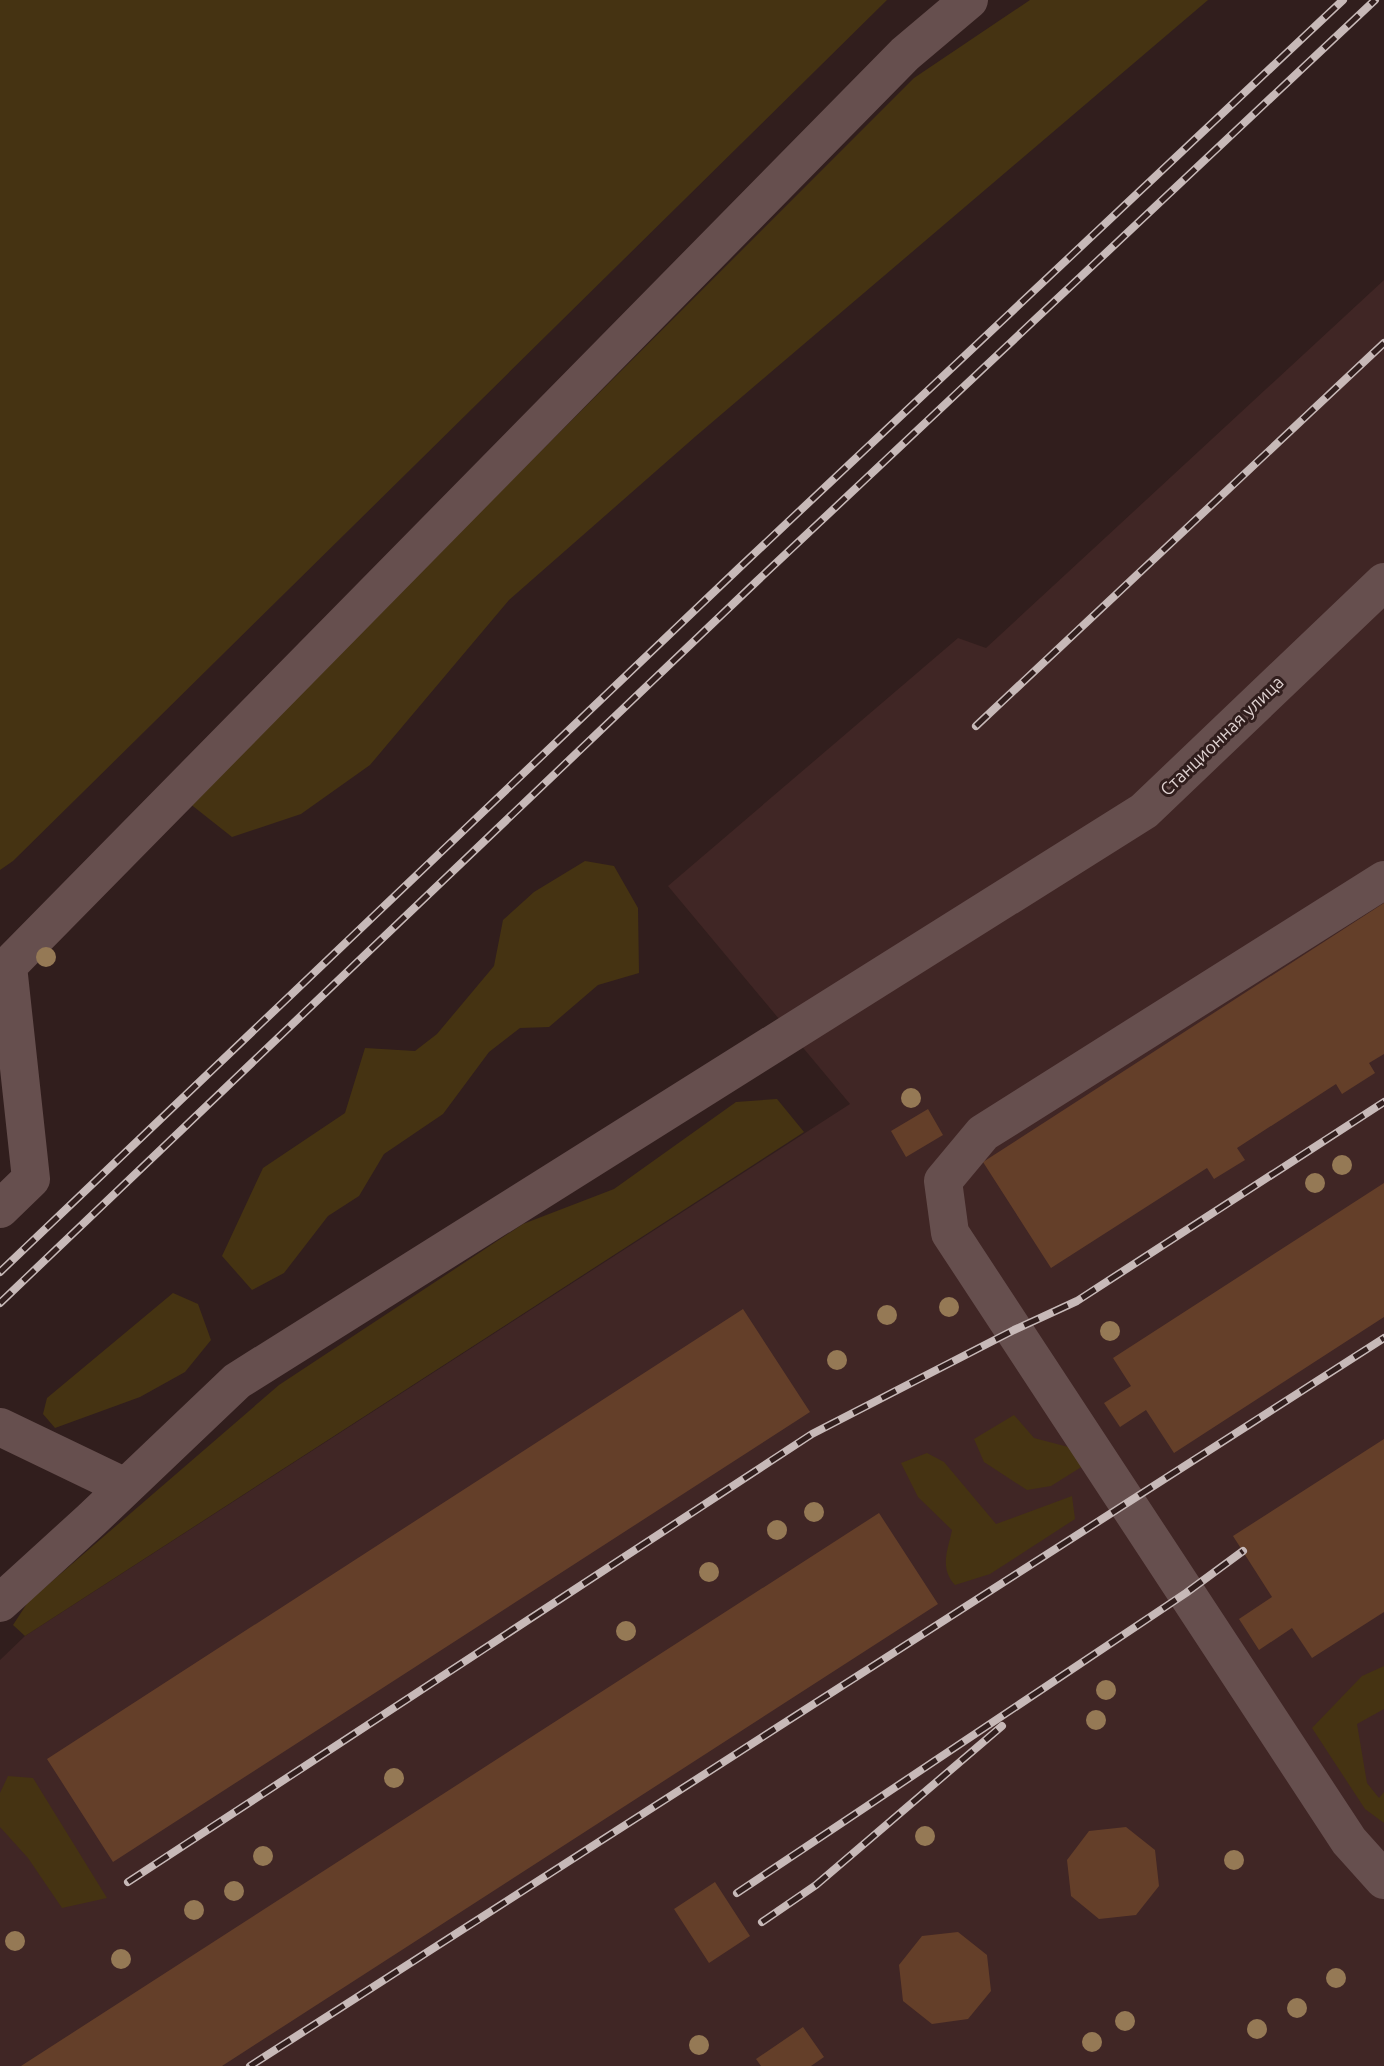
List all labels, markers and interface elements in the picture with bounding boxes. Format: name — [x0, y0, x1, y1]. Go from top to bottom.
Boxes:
street label: Станционная улица — [1156, 671, 1287, 799]

